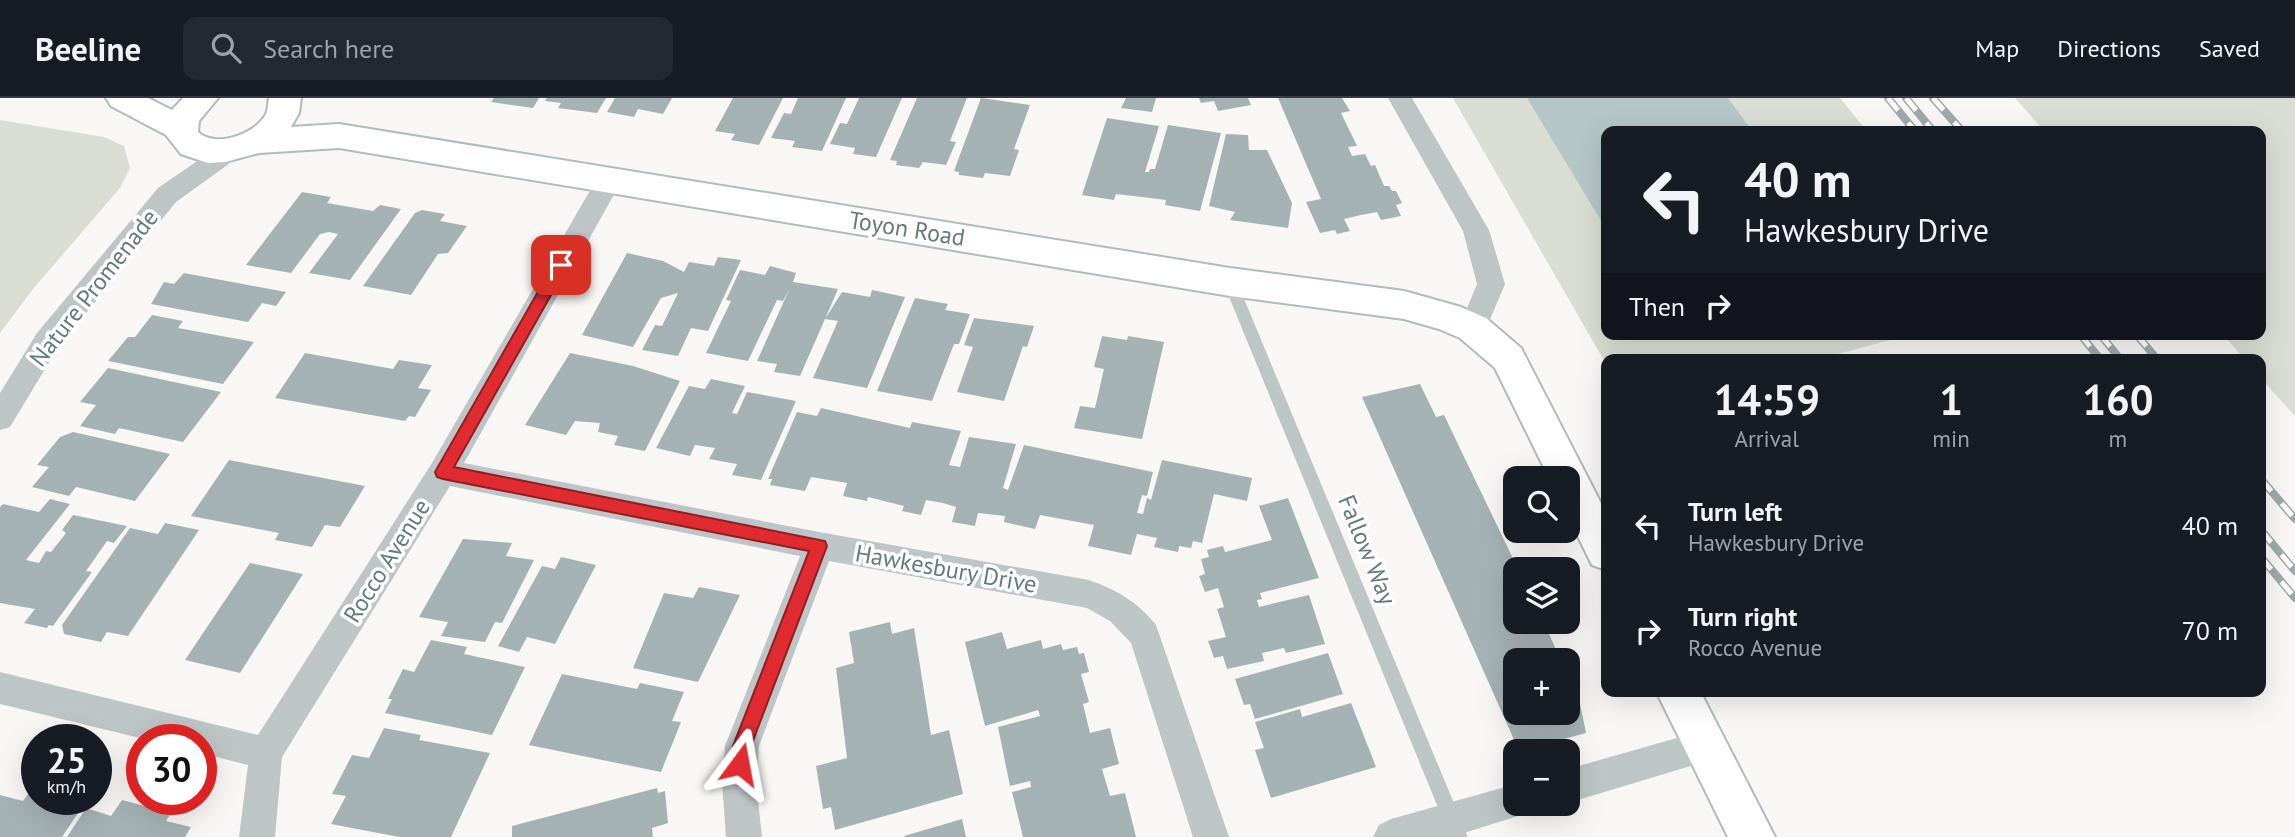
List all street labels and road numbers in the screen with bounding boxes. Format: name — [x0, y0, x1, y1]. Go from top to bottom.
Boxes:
street label: Nature Promenade — [22, 203, 165, 373]
street label: Toyon Road — [847, 204, 967, 253]
street label: Fallow Way — [1331, 490, 1404, 609]
street label: Rocco Avenue — [336, 493, 437, 628]
street label: Hawkesbury Drive — [853, 537, 1039, 600]

